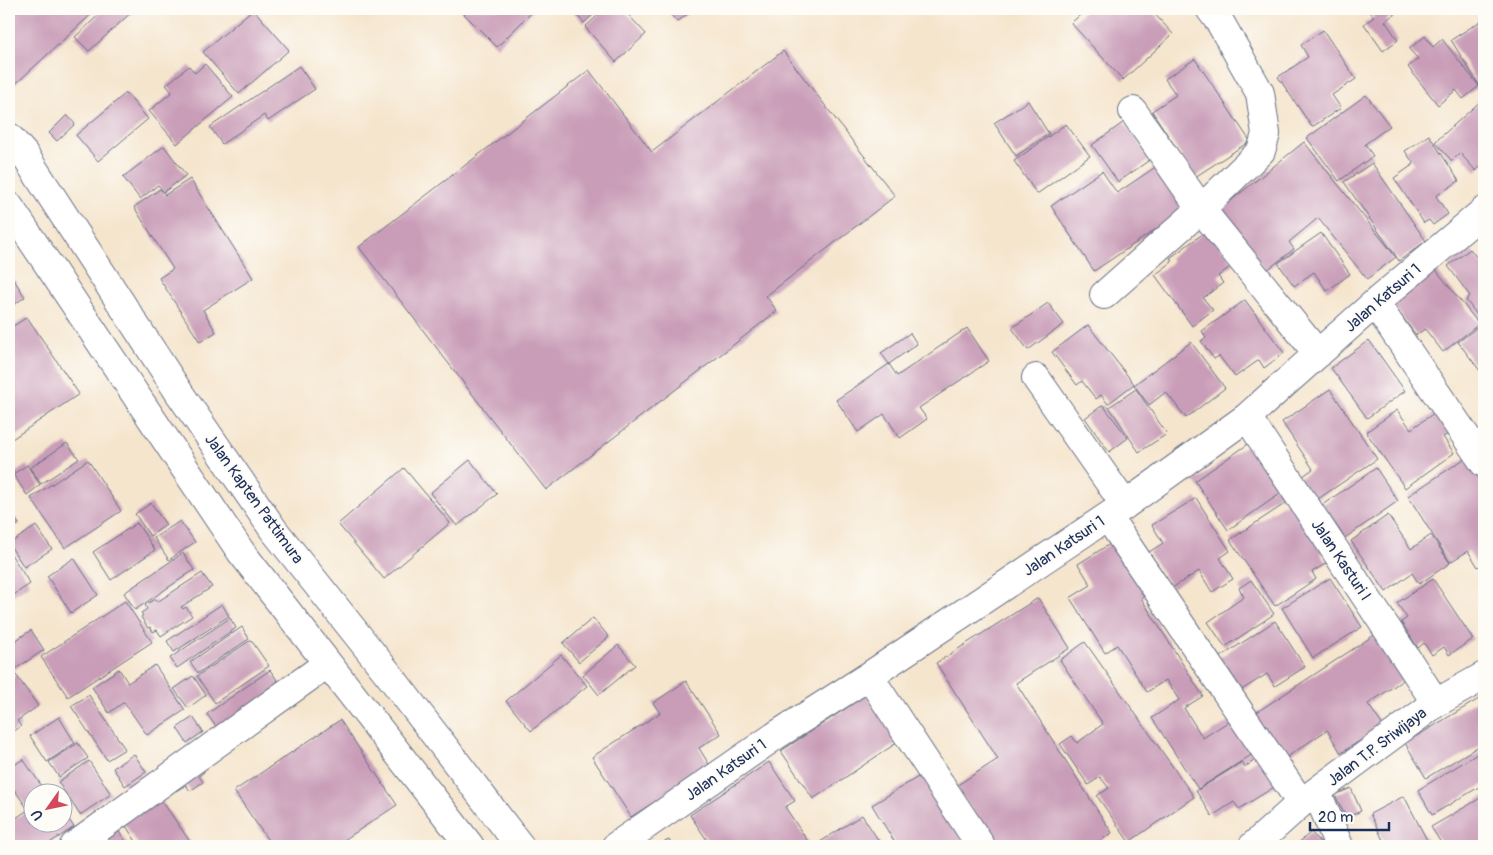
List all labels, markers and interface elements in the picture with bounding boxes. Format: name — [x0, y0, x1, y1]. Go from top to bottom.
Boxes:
street label: Jalan Katsuri 1 — [1341, 259, 1425, 337]
street label: Jalan Kapten Pattimura — [200, 430, 308, 568]
street label: Jalan Katsuri 1 — [1019, 511, 1109, 581]
street label: Jalan Kasturi I — [1307, 516, 1375, 604]
street label: Jalan T.P. Sriwijaya — [1323, 703, 1431, 791]
street label: Jalan Katsuri 1 — [682, 735, 770, 805]
north arrow — [22, 782, 72, 832]
scale bar — [1310, 800, 1389, 832]
text: U — [28, 806, 47, 823]
text: 20 m — [1318, 808, 1353, 827]

